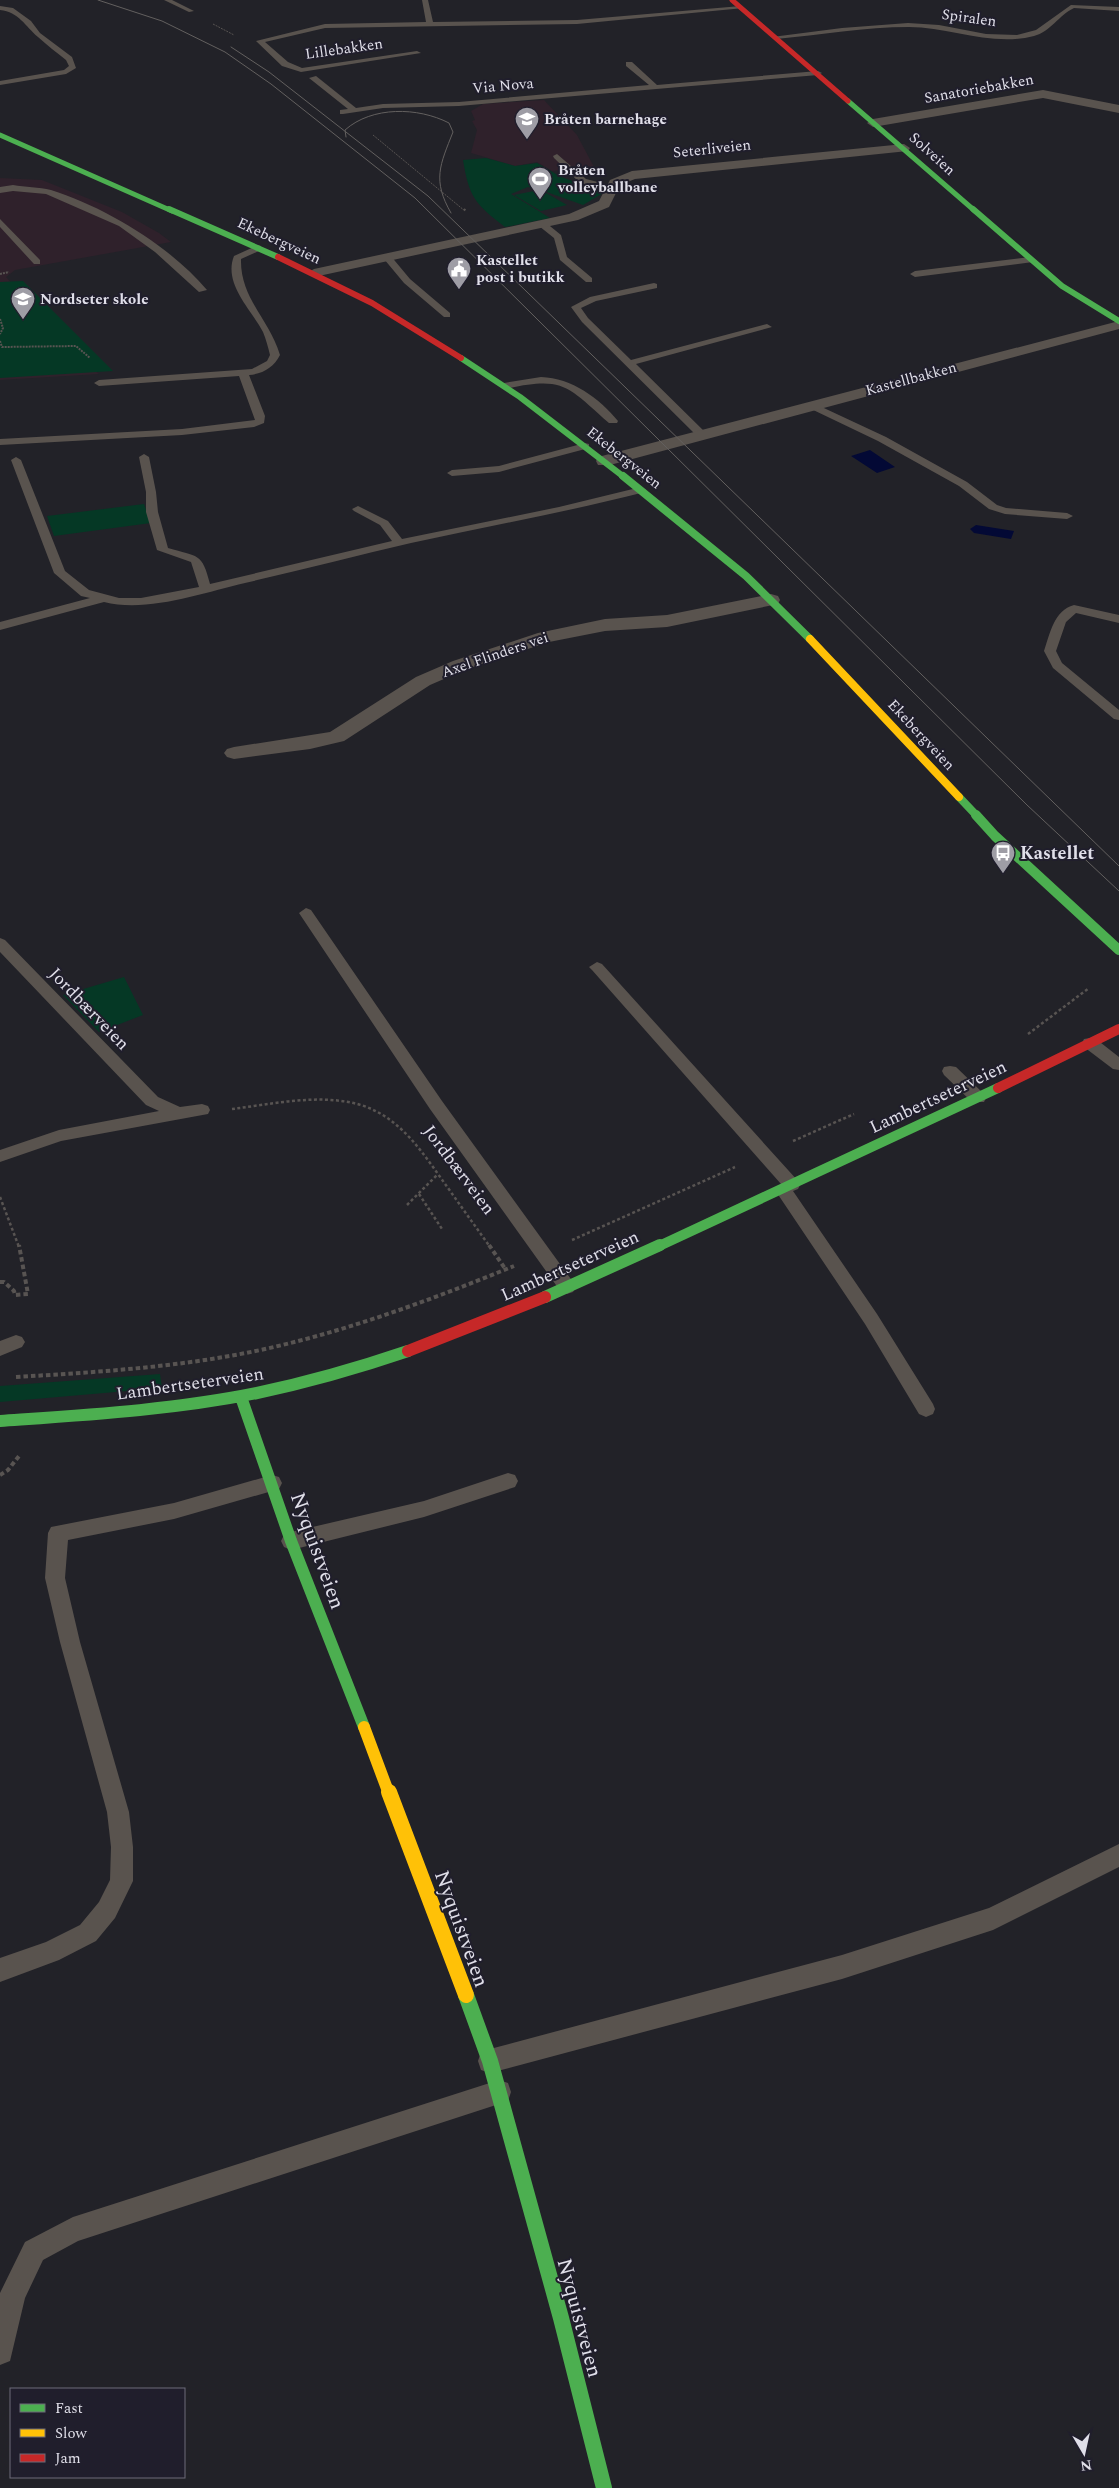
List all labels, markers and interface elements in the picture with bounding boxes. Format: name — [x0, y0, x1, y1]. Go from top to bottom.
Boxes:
street label: Spiralen — [940, 3, 998, 33]
street label: Lillebakken — [304, 32, 385, 66]
street label: Sanatoriebakken — [922, 68, 1036, 110]
street label: Via Nova — [471, 72, 535, 100]
school or university icon: Bråten barnehage — [514, 106, 540, 140]
place label: Bråten barnehage — [544, 108, 667, 131]
street label: Solveien — [904, 127, 961, 181]
street label: Seterliveien — [672, 133, 752, 165]
place label: Bråten volleyballbane — [557, 159, 657, 199]
sports icon: Bråten volleyballbane — [527, 166, 553, 200]
street label: Ekebergveien — [233, 212, 325, 271]
place label: Kastellet post i butikk — [476, 249, 564, 289]
public building icon: Kastellet post i butikk — [446, 256, 472, 290]
school or university icon: Nordseter skole — [10, 286, 36, 320]
place label: Nordseter skole — [40, 288, 149, 311]
street label: Kastellbakken — [863, 356, 959, 402]
street label: Ekebergveien — [581, 421, 667, 495]
street label: Axel Flinders vei — [439, 626, 551, 684]
street label: Ekebergveien — [882, 694, 960, 776]
bus stop icon: Kastellet — [990, 840, 1016, 874]
place label: Kastellet — [1020, 840, 1094, 867]
street label: Jordbærveien — [42, 961, 136, 1057]
street label: Lambertseterveien — [865, 1053, 1011, 1141]
street label: Jordbærveien — [416, 1119, 502, 1221]
street label: Lambertseterveien — [497, 1223, 643, 1309]
street label: Lambertseterveien — [114, 1360, 266, 1408]
street label: Nyquistveien — [281, 1488, 353, 1614]
street label: Nyquistveien — [425, 1866, 497, 1992]
street label: Nyquistveien — [548, 2255, 610, 2381]
legend — [10, 2388, 185, 2478]
text: Fast — [55, 2397, 83, 2420]
text: Slow — [55, 2422, 87, 2445]
north arrow — [1059, 2428, 1109, 2478]
text: Jam — [55, 2447, 81, 2470]
text: N — [1079, 2454, 1093, 2477]

